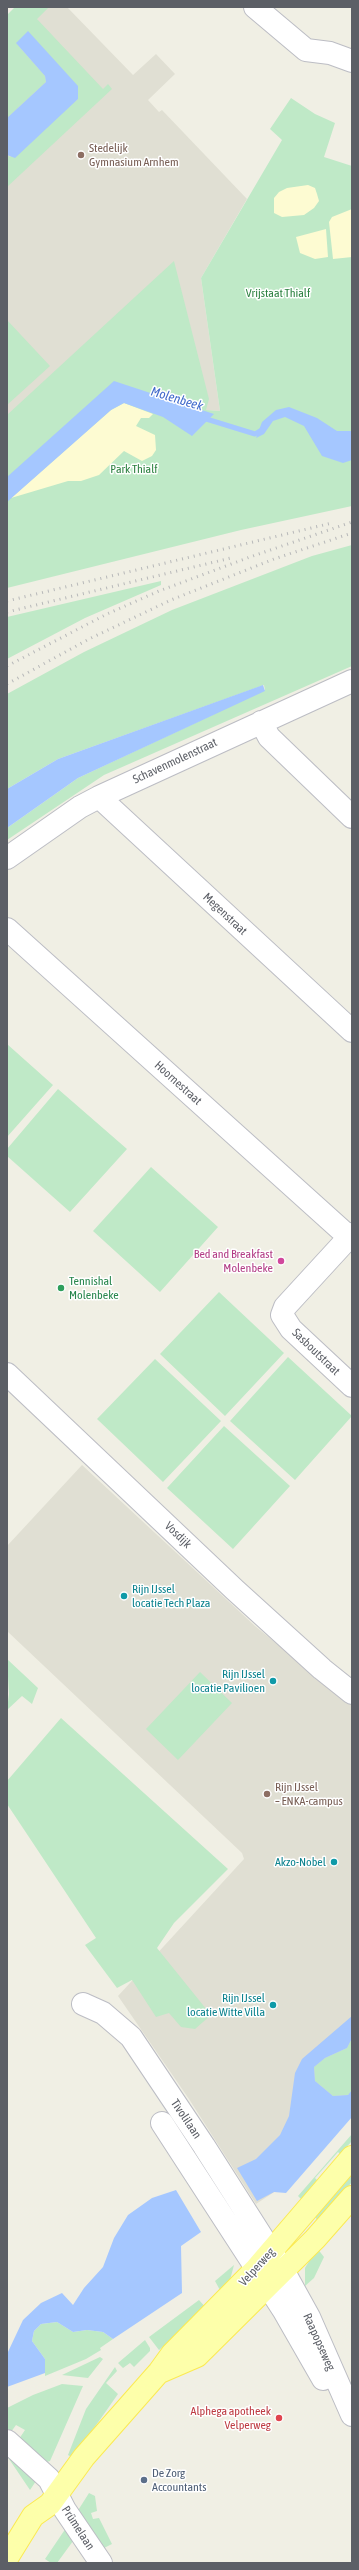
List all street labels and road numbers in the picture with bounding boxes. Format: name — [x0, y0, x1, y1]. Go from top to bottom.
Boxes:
street label: Schavenmolenstraat — [131, 735, 219, 787]
street label: Megenstraat — [200, 890, 250, 938]
street label: Hoornestraat — [151, 1058, 205, 1108]
street label: Sasboutstraat — [289, 1326, 343, 1378]
street label: Vosdijk — [162, 1519, 194, 1551]
street label: Tivolilaan — [168, 2097, 204, 2141]
street label: Velperweg — [236, 2245, 278, 2289]
street label: Raapopseweg — [300, 2311, 338, 2373]
street label: Prümelaan — [58, 2503, 98, 2553]

